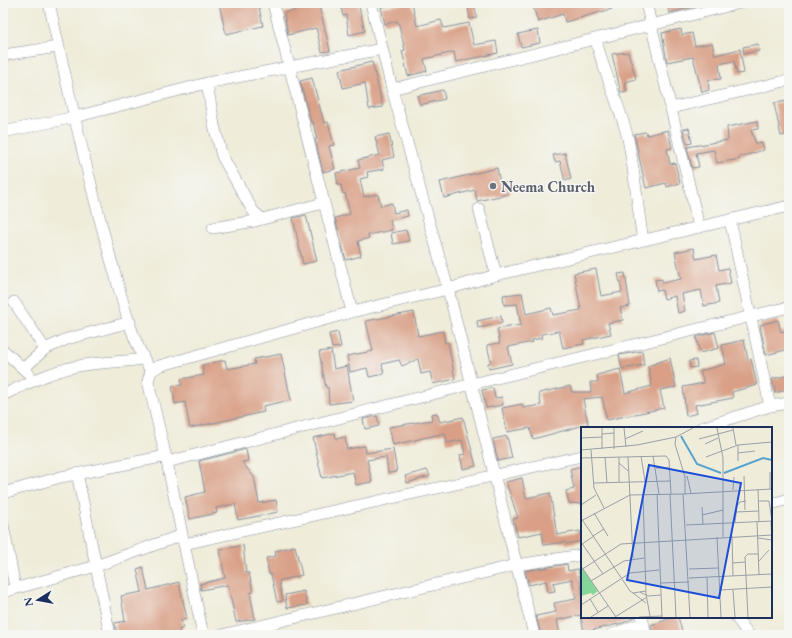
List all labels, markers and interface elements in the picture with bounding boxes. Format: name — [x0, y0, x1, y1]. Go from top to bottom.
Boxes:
place label: Neema Church — [501, 177, 596, 196]
marker: Neema Church — [488, 181, 498, 191]
inset map — [581, 427, 772, 618]
north arrow — [18, 580, 58, 620]
text: N — [20, 596, 36, 608]

